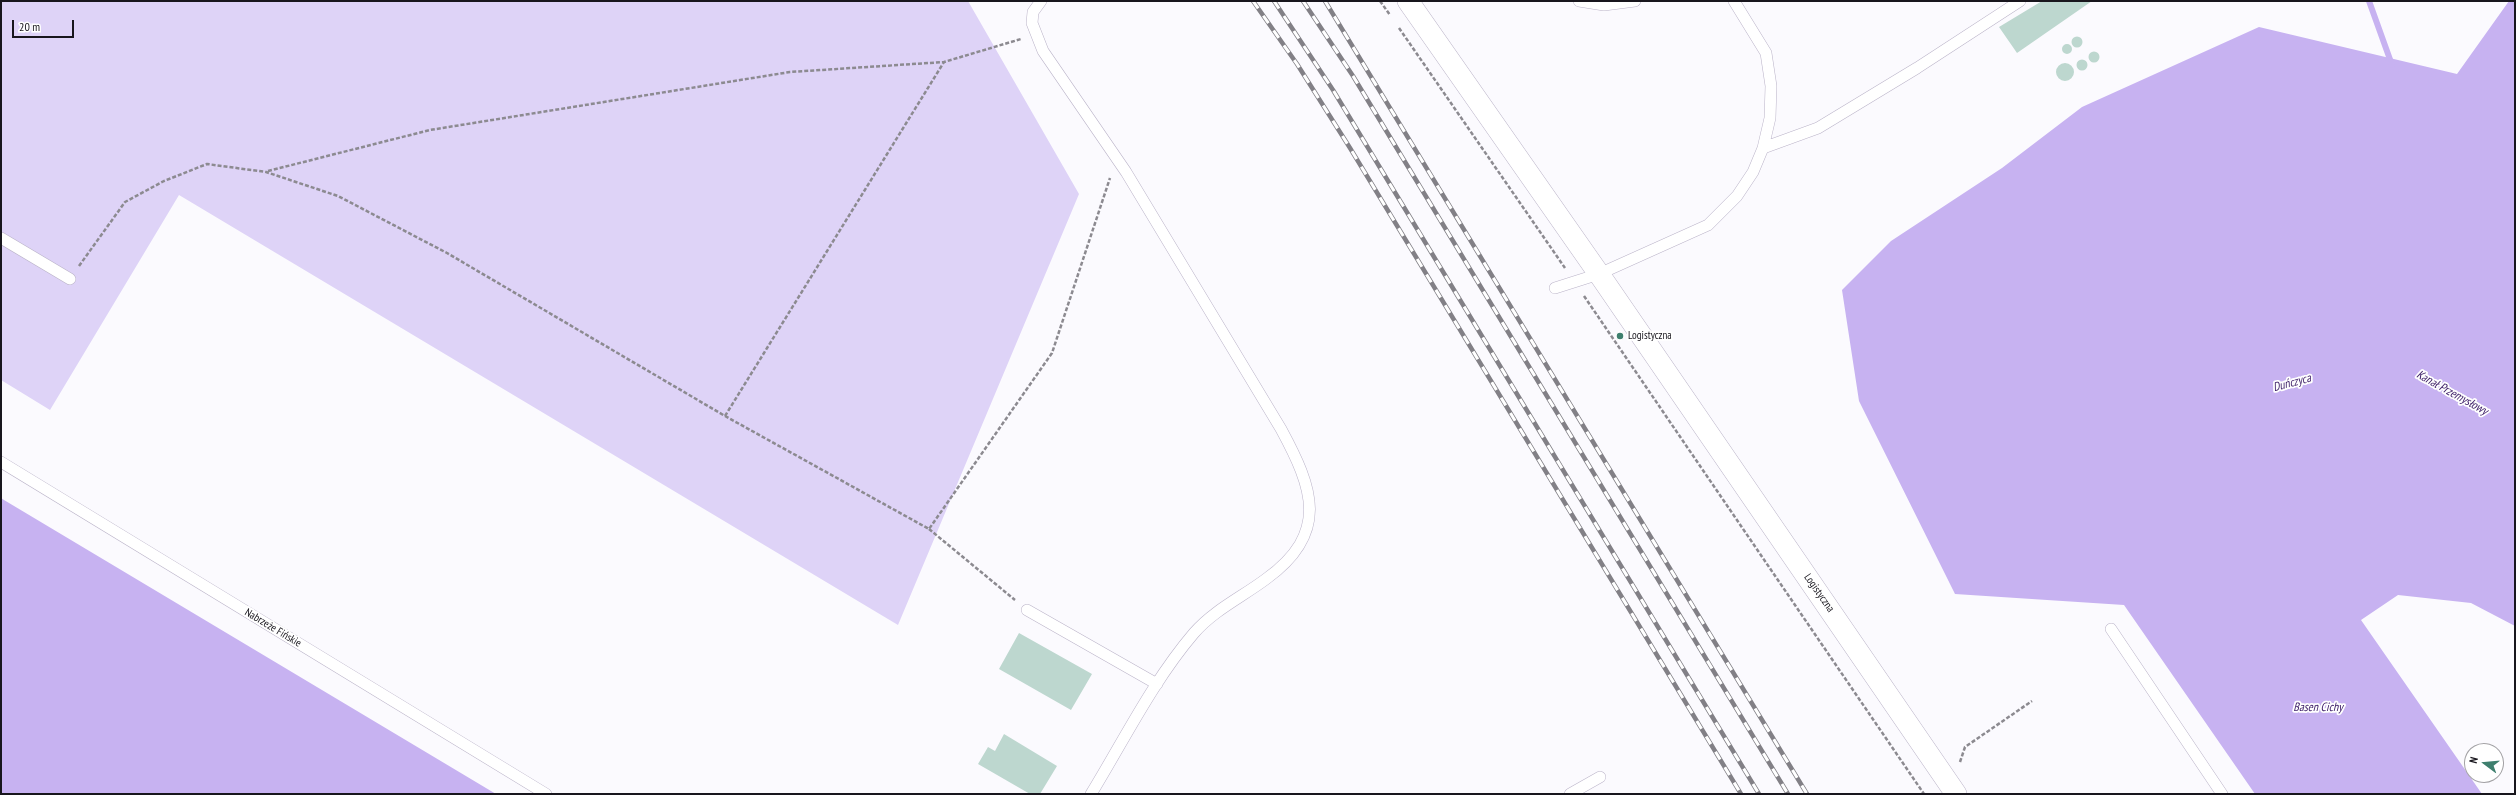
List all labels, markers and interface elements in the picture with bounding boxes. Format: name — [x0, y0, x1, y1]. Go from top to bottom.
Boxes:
scale bar — [14, 12, 76, 38]
text: 20 m — [19, 19, 40, 34]
place label: Logistyczna — [1628, 329, 1672, 343]
marker: Logistyczna — [1615, 331, 1625, 341]
water label: Kanał Przemysłowy — [2414, 367, 2490, 419]
water label: Duńczyca — [2271, 371, 2313, 395]
street label: Logistyczna — [1801, 571, 1837, 615]
street label: Nabrzeże Fińskie — [242, 606, 304, 650]
water label: Basen Cichy — [2293, 701, 2343, 715]
north arrow — [2464, 743, 2504, 783]
text: N — [2466, 755, 2481, 765]

